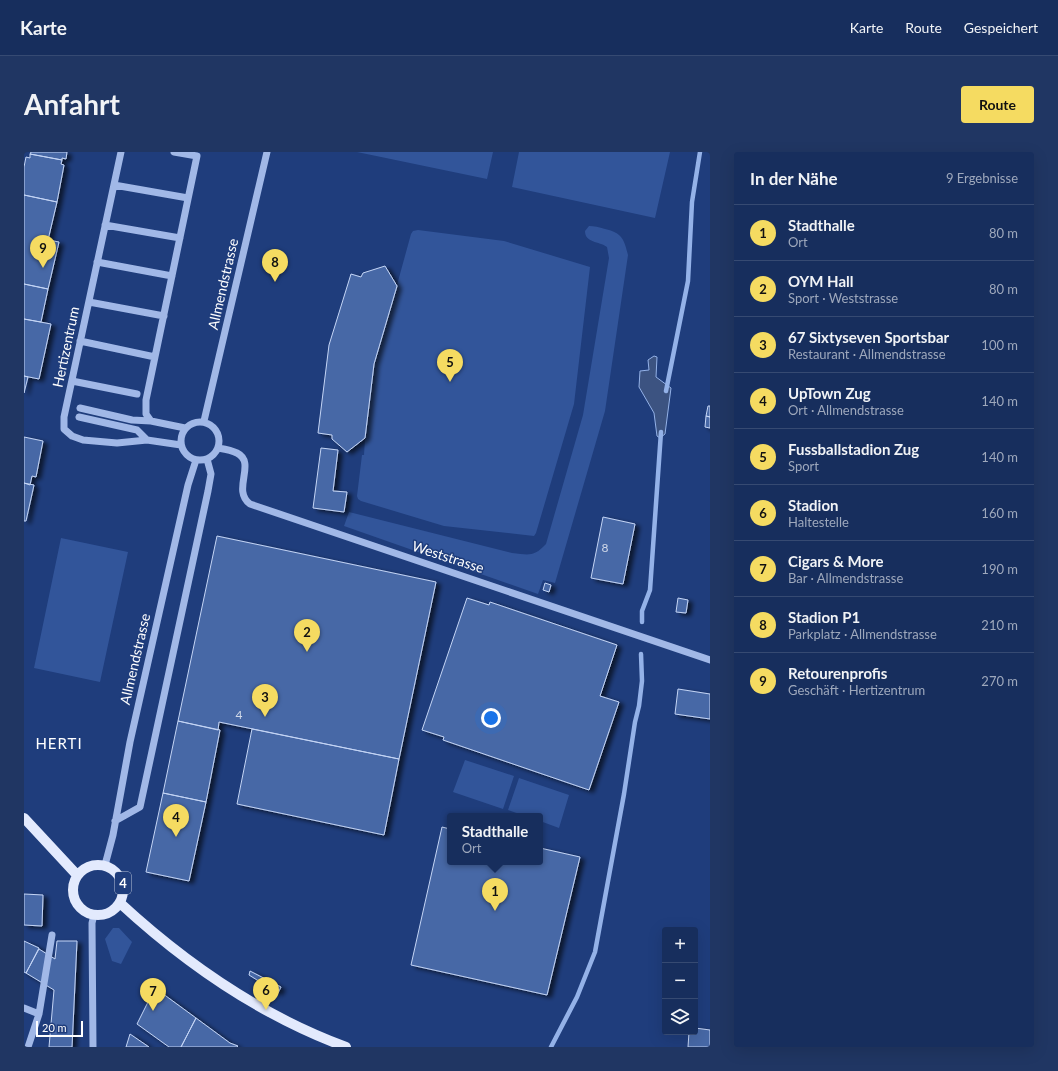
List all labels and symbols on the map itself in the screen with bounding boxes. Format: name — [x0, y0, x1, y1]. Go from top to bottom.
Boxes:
pin: 9 — [30, 235, 56, 268]
street label: Allmendstrasse — [204, 237, 241, 331]
pin: 8 — [262, 249, 288, 282]
street label: Hertizentrum — [49, 305, 82, 389]
pin: 5 — [437, 349, 463, 382]
street label: Weststrasse — [410, 537, 486, 576]
house number: 8 — [602, 540, 609, 555]
street label: Allmendstrasse — [116, 612, 153, 706]
pin: 2 — [294, 619, 320, 652]
pin: 3 — [252, 684, 278, 717]
house number: 4 — [236, 707, 243, 722]
your location — [481, 708, 501, 728]
district label: HERTI — [35, 734, 83, 752]
pin: 4 — [163, 804, 189, 837]
road number: 4 — [115, 872, 131, 894]
pin: 1 — [482, 878, 508, 911]
pin: 6 — [253, 977, 279, 1010]
pin: 7 — [140, 978, 166, 1011]
scale bar — [36, 1019, 83, 1038]

